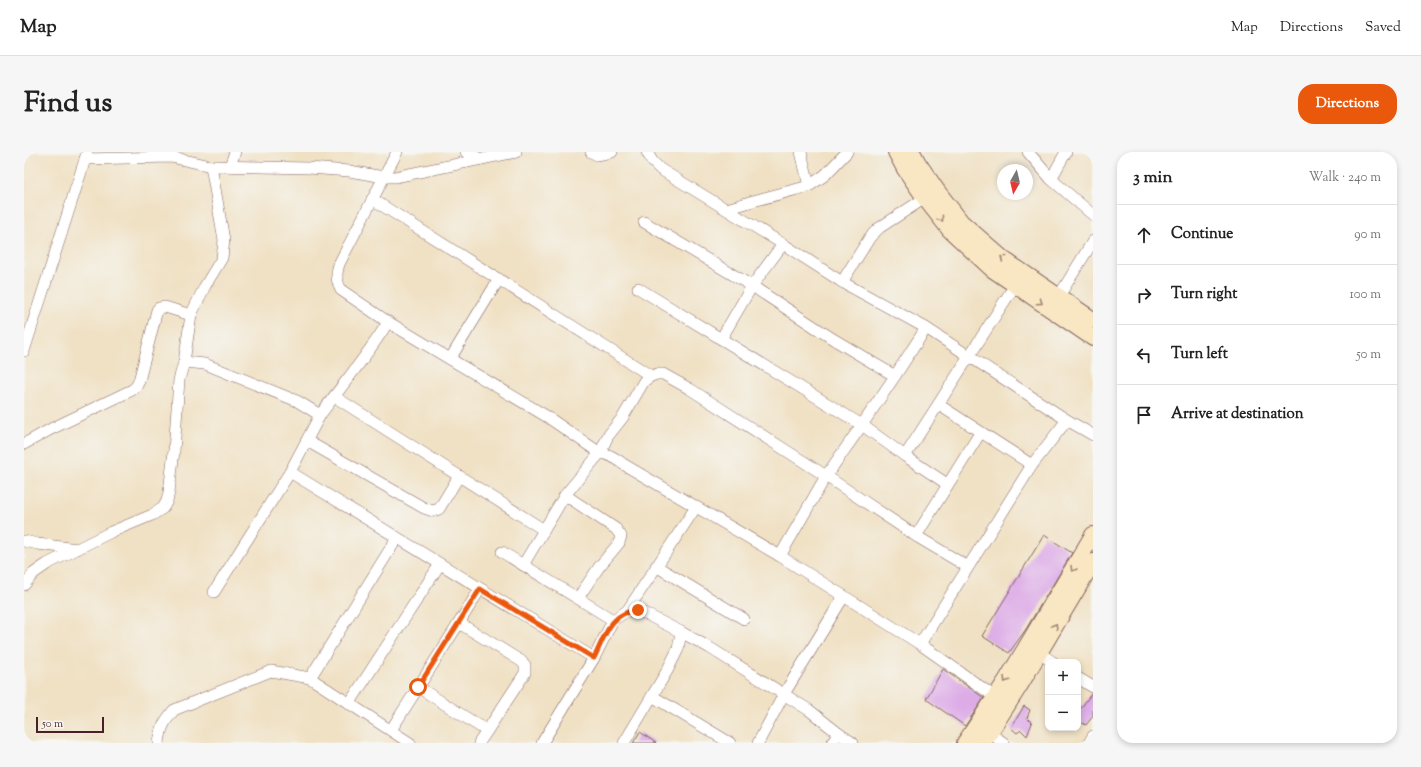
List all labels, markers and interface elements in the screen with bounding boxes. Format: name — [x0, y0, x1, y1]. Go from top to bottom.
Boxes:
text: Map — [20, 14, 57, 41]
text: Map — [1231, 18, 1258, 38]
text: Directions — [1280, 18, 1343, 38]
text: Saved — [1365, 18, 1401, 38]
text: Find us — [24, 84, 112, 124]
button: Directions — [1298, 84, 1397, 124]
north arrow — [997, 164, 1033, 200]
text: 3 min — [1133, 166, 1172, 190]
text: Walk · 240 m — [1309, 169, 1381, 187]
one-way arrow — [937, 214, 944, 221]
icon: ahead — [1133, 224, 1155, 246]
text: Continue — [1171, 224, 1233, 245]
text: 90 m — [1354, 226, 1381, 244]
one-way arrow — [1001, 256, 1008, 263]
icon: right — [1133, 284, 1155, 306]
text: Turn right — [1171, 284, 1237, 305]
text: 100 m — [1349, 286, 1381, 304]
one-way arrow — [1036, 297, 1043, 305]
icon: left — [1133, 344, 1155, 366]
text: Turn left — [1171, 344, 1228, 365]
text: 50 m — [1356, 346, 1381, 364]
icon: arrive — [1133, 404, 1155, 426]
text: Arrive at destination — [1171, 404, 1304, 425]
one-way arrow — [1070, 565, 1077, 572]
route end — [629, 601, 647, 619]
one-way arrow — [1050, 623, 1057, 630]
map controls — [1045, 659, 1081, 731]
button: + — [1045, 659, 1081, 695]
one-way arrow — [1003, 676, 1011, 683]
route start — [409, 678, 427, 696]
button: − — [1045, 695, 1081, 731]
scale bar — [36, 715, 104, 734]
text: 50 m — [42, 716, 63, 732]

